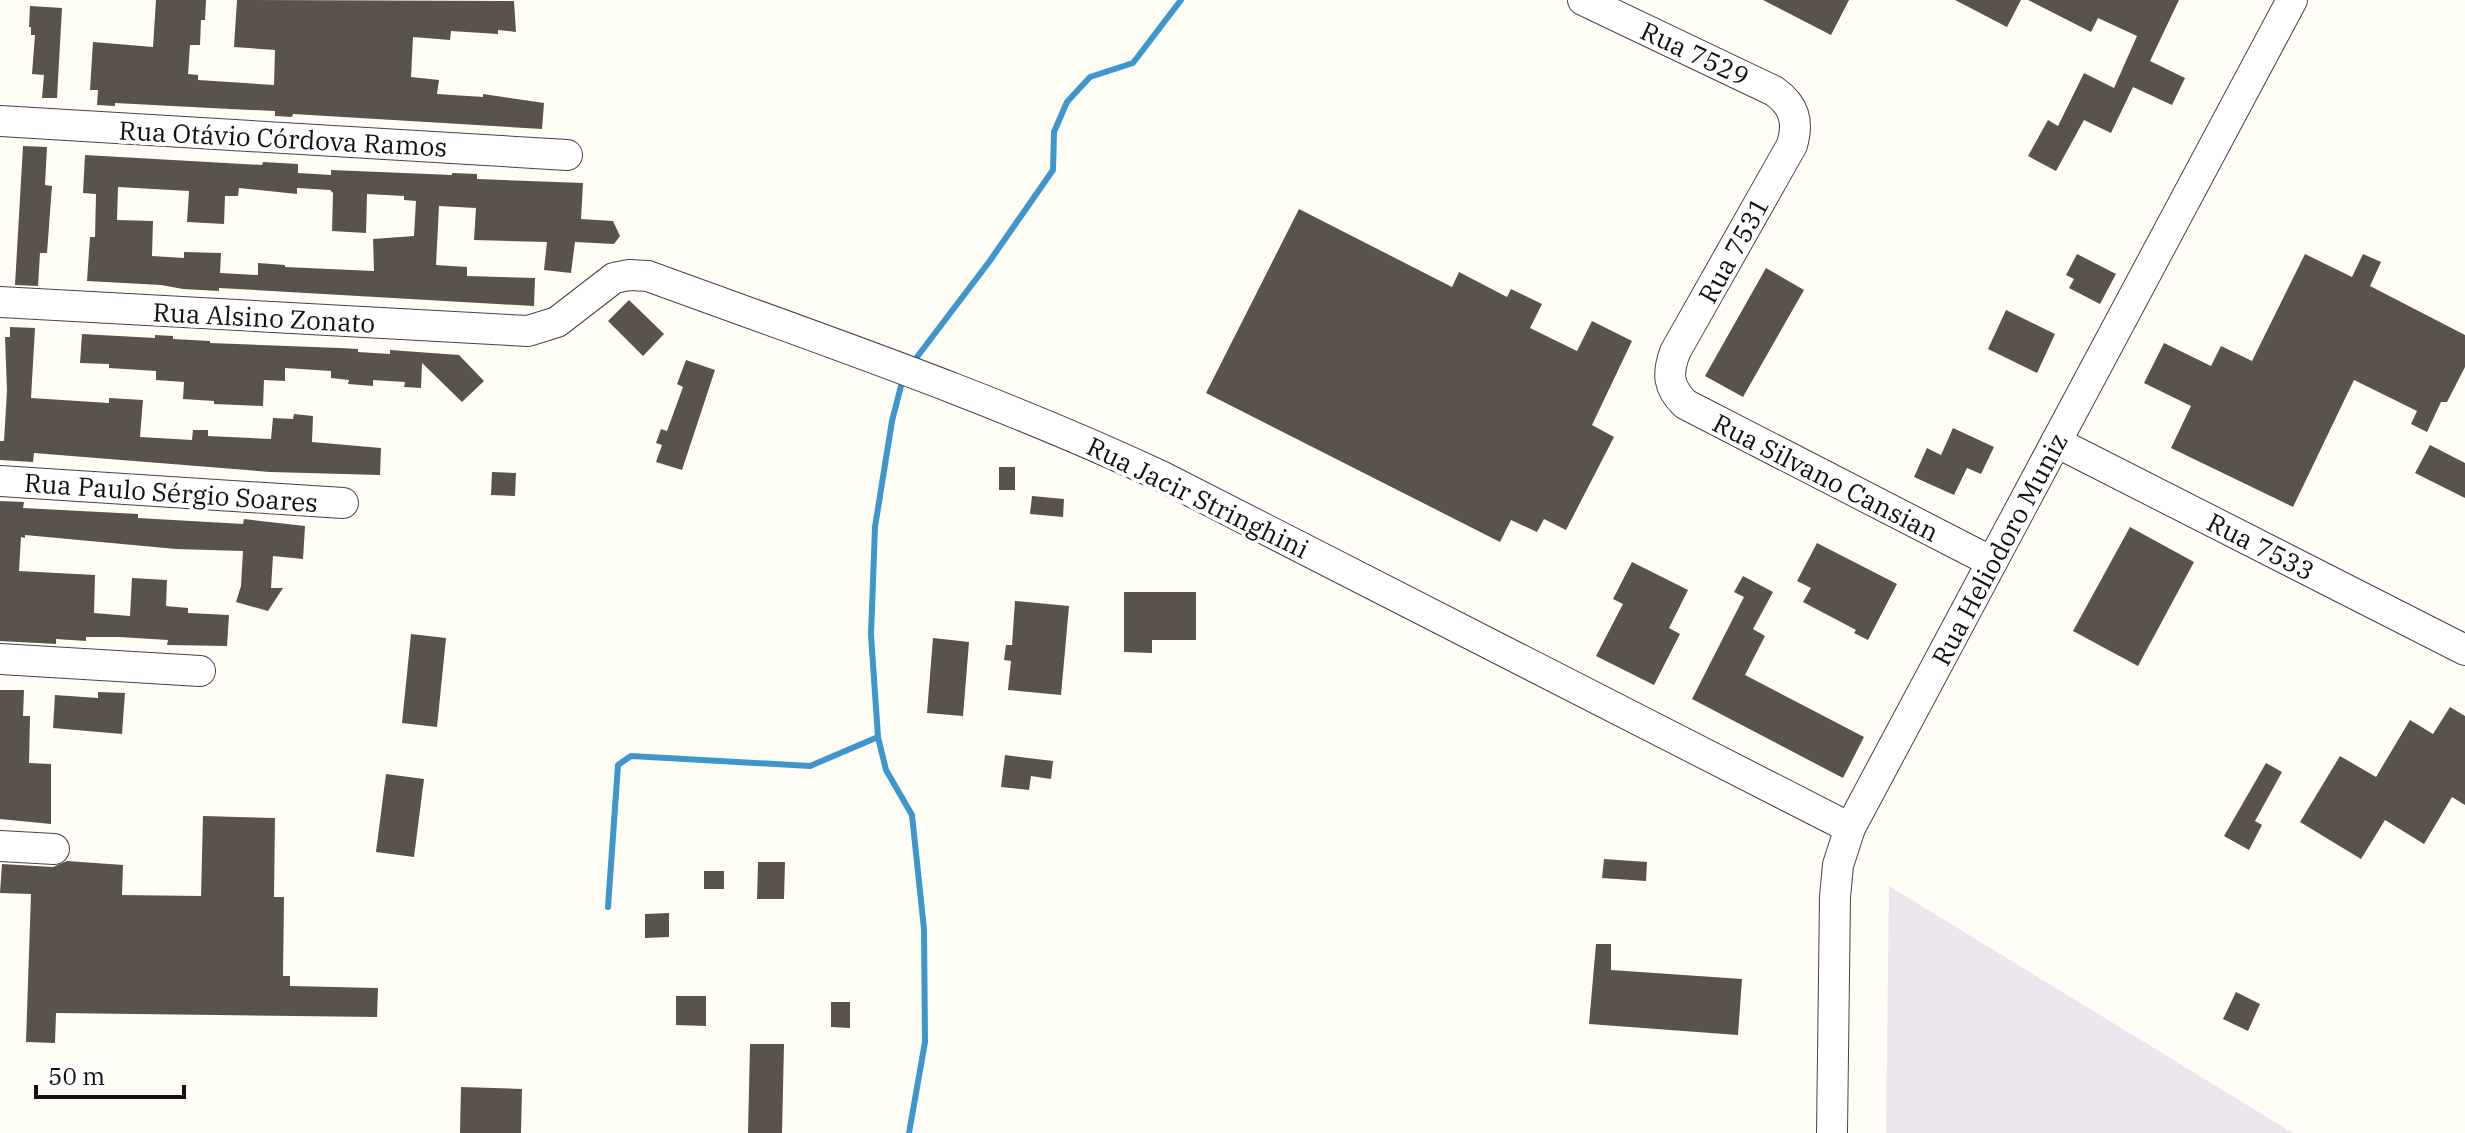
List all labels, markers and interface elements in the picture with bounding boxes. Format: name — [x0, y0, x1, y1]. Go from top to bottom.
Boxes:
street label: Rua 7529 — [1635, 13, 1755, 93]
street label: Rua Otávio Córdova Ramos — [118, 112, 448, 164]
street label: Rua 7531 — [1690, 191, 1776, 309]
street label: Rua Alsino Zonato — [152, 294, 376, 340]
street label: Rua Silvano Cansian — [1707, 405, 1945, 549]
street label: Rua Heliodoro Muniz — [1923, 427, 2075, 671]
street label: Rua Jacir Stringhini — [1081, 428, 1315, 566]
street label: Rua Paulo Sérgio Soares — [23, 465, 319, 519]
street label: Rua 7533 — [2202, 505, 2320, 587]
scale bar — [36, 1049, 184, 1099]
text: 50 m — [48, 1060, 105, 1092]

